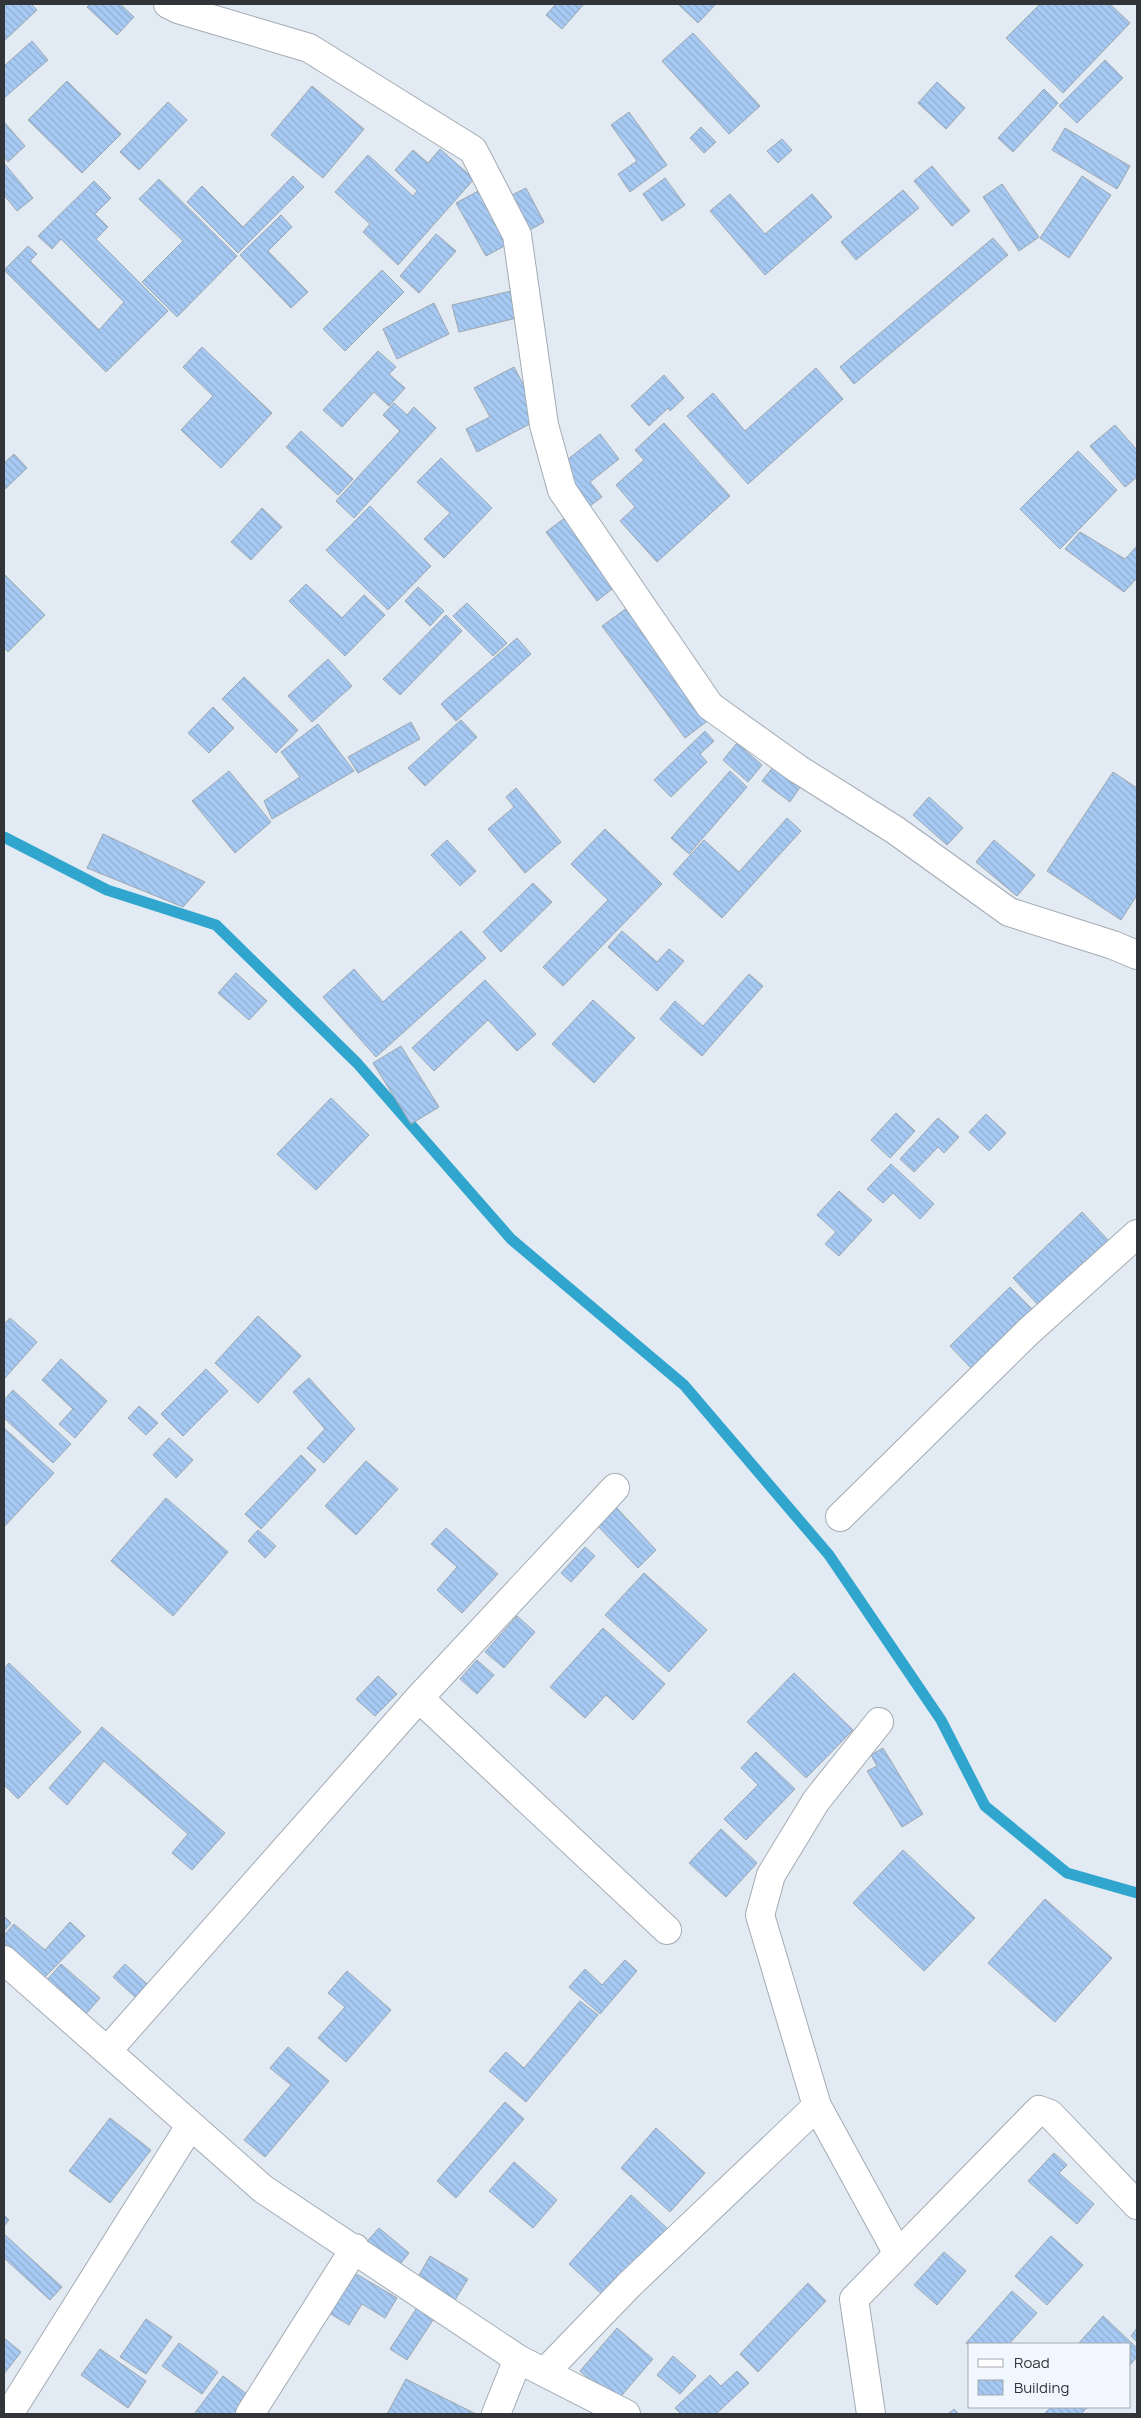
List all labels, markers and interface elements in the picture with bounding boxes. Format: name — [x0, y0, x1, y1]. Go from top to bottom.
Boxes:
legend — [968, 2343, 1131, 2408]
text: Road — [1014, 2352, 1050, 2373]
text: Building — [1014, 2377, 1069, 2398]

